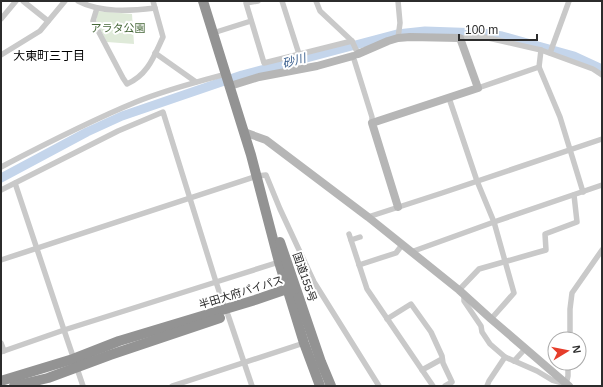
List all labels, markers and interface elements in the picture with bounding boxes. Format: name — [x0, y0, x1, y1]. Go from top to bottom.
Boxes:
scale bar — [459, 16, 537, 42]
park label: アラタ公園 — [91, 22, 146, 34]
text: 100 m — [465, 23, 498, 37]
district label: 大東町三丁目 — [13, 49, 85, 63]
water label: 砂川 — [281, 51, 309, 71]
street label: 国道155号 — [291, 251, 319, 303]
street label: 半田大府パイパス — [197, 273, 285, 311]
north arrow — [547, 331, 587, 371]
text: N — [570, 344, 583, 354]

